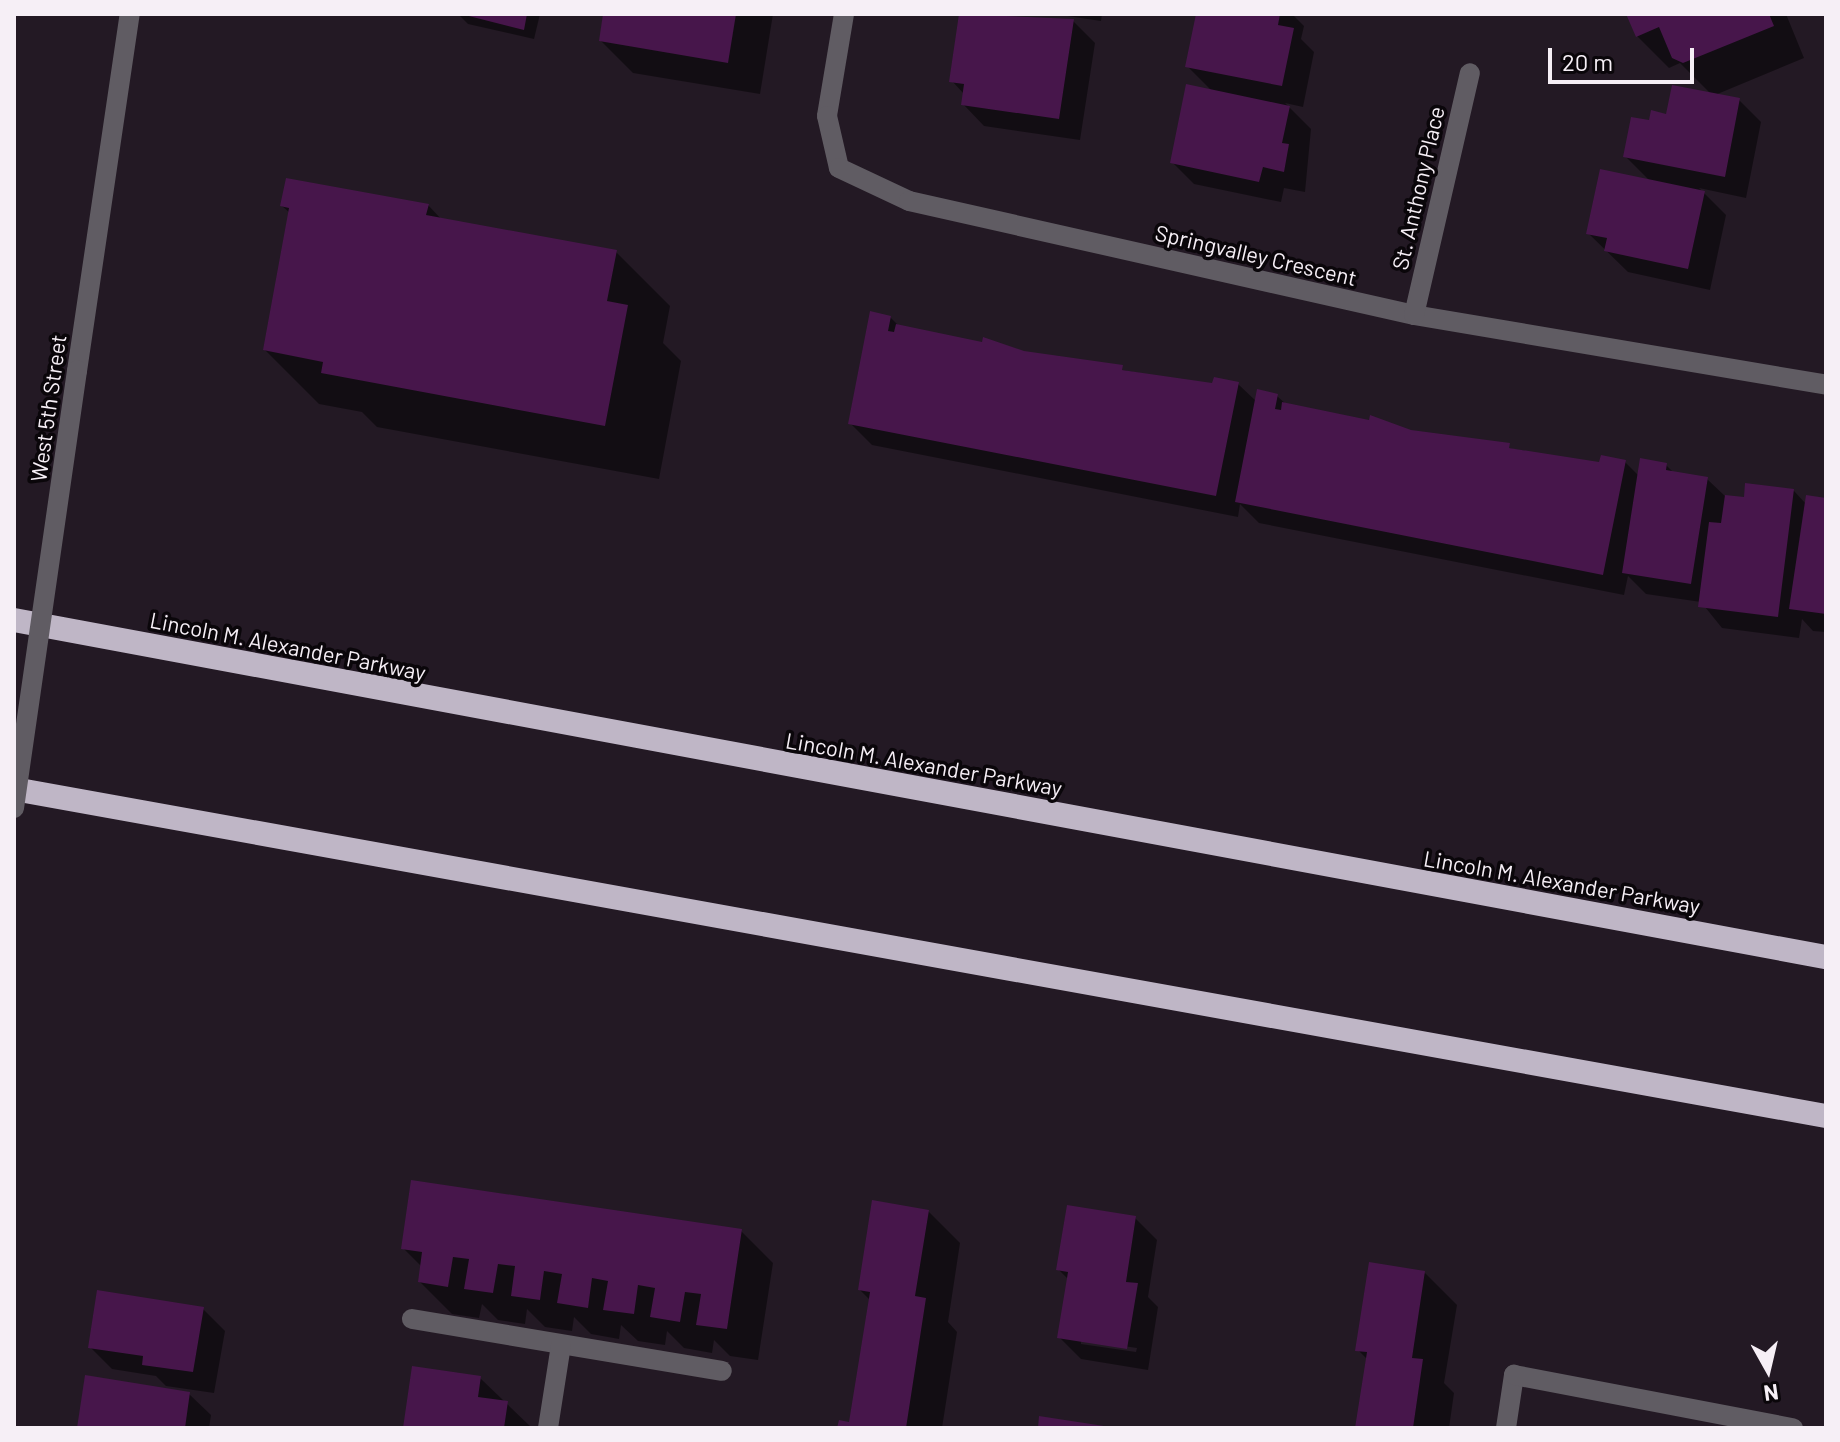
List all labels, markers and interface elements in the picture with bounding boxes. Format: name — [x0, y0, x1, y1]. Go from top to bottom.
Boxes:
scale bar — [1552, 32, 1698, 82]
text: 20 m — [1562, 47, 1613, 76]
street label: St. Anthony Place — [1386, 104, 1450, 272]
street label: Springvalley Crescent — [1153, 219, 1359, 291]
street label: West 5th Street — [25, 333, 71, 483]
street label: Lincoln M. Alexander Parkway — [148, 606, 428, 686]
street label: Lincoln M. Alexander Parkway — [784, 727, 1064, 801]
street label: Lincoln M. Alexander Parkway — [1422, 845, 1702, 919]
north arrow — [1728, 1330, 1808, 1410]
text: N — [1762, 1380, 1780, 1408]

